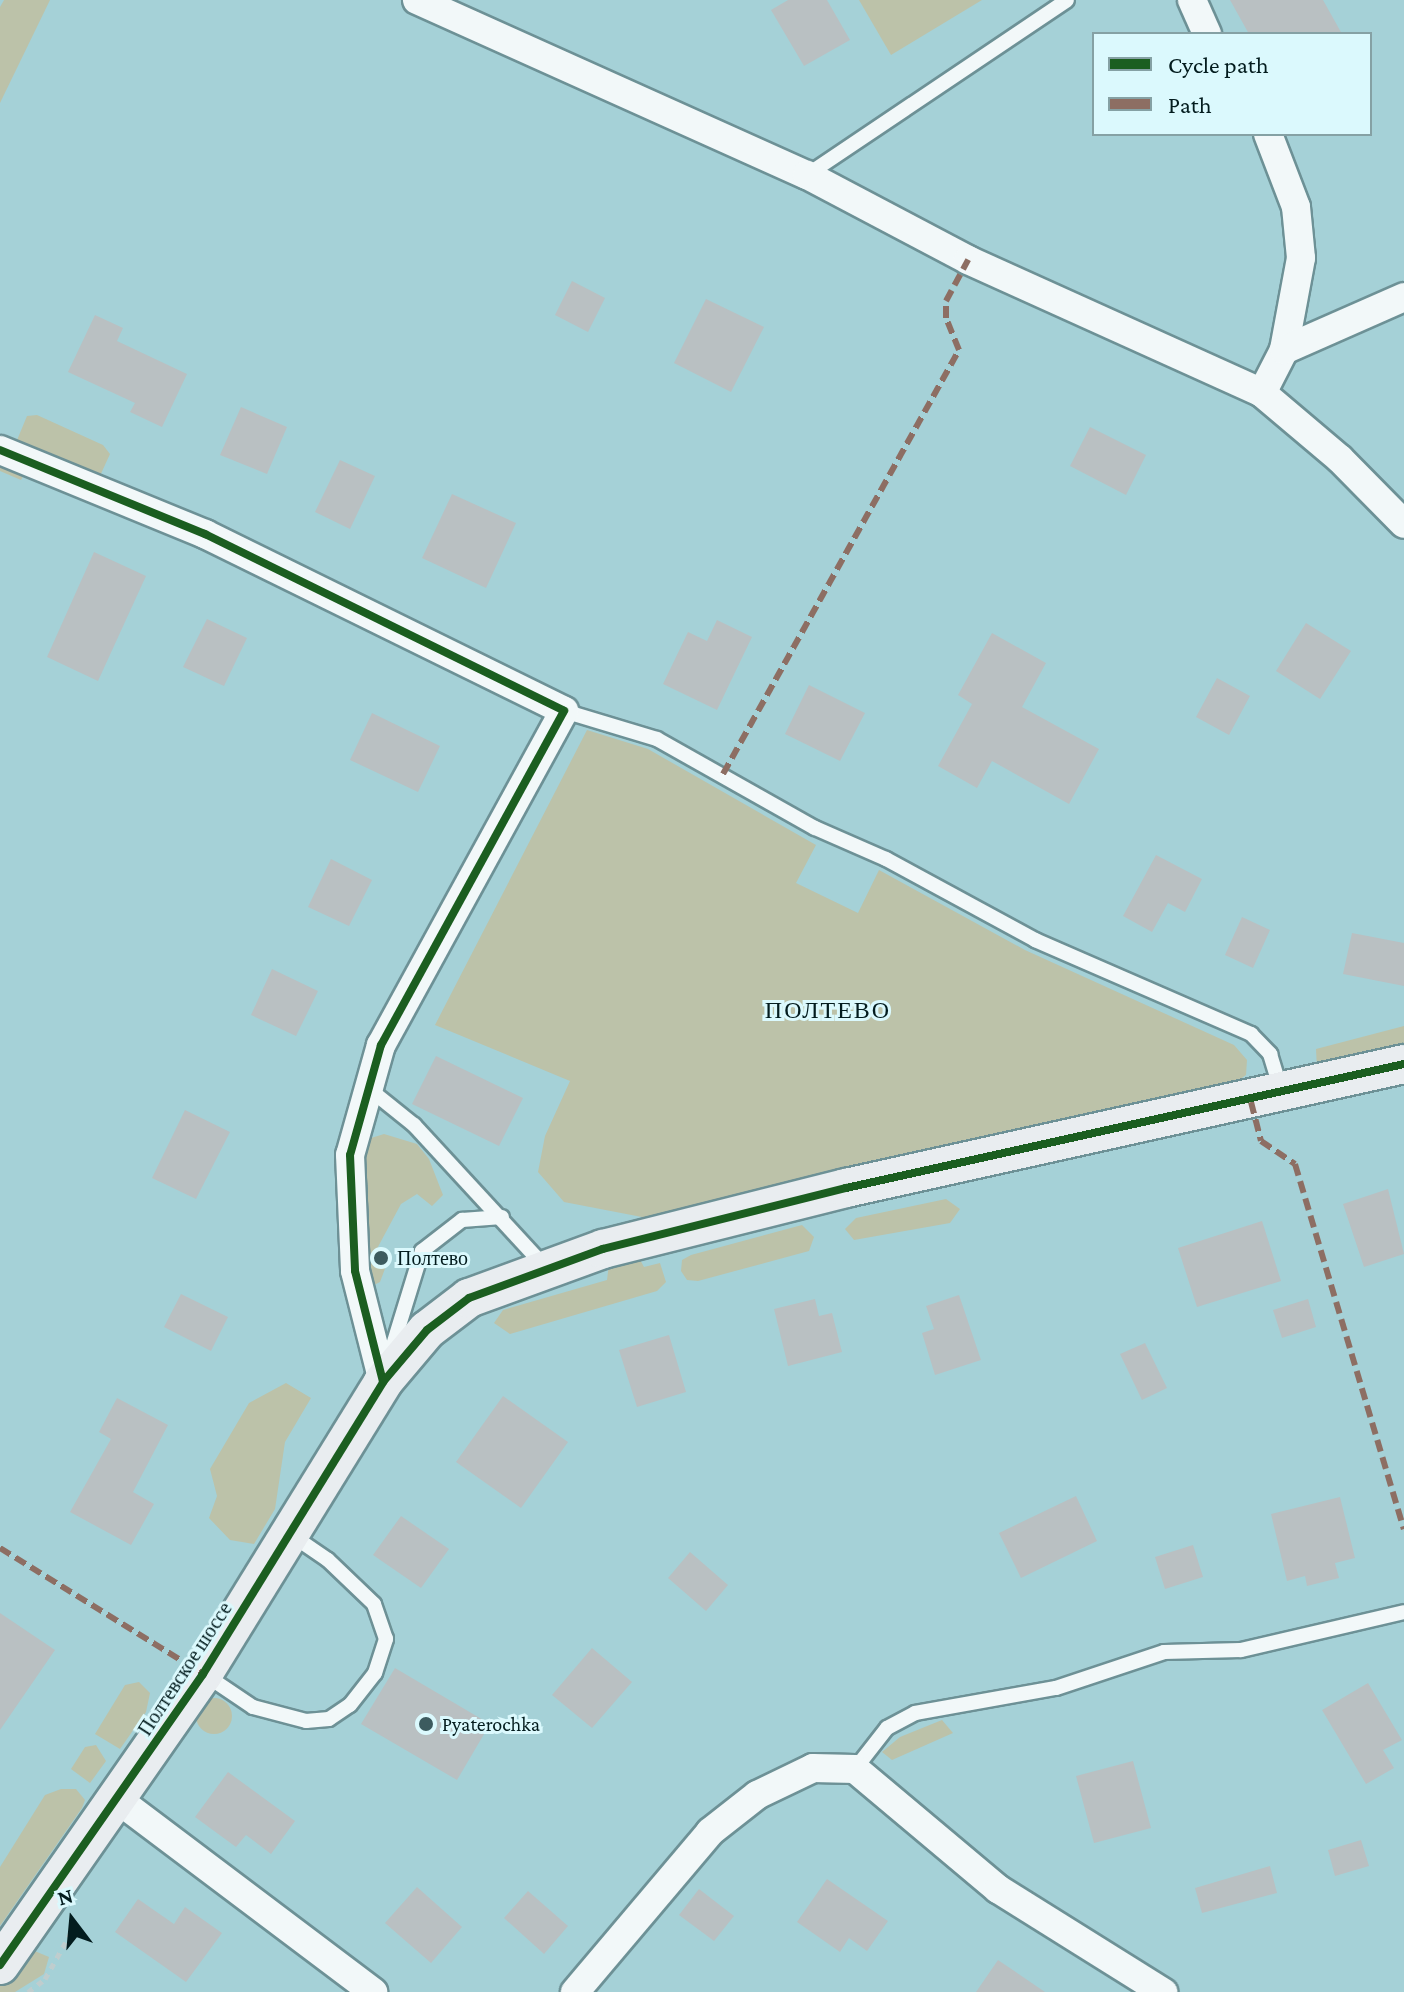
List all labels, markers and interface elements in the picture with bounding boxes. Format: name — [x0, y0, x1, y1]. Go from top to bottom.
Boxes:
legend — [1092, 32, 1372, 136]
text: Cycle path — [1168, 51, 1269, 78]
text: Path — [1168, 91, 1212, 118]
district label: ПОЛТЕВО — [765, 996, 891, 1024]
place label: Полтево — [397, 1246, 468, 1270]
marker: Полтево — [372, 1249, 390, 1267]
street label: Полтевское шоссе — [133, 1598, 237, 1740]
place label: Pyaterochka — [442, 1712, 540, 1736]
marker: Pyaterochka — [417, 1715, 435, 1733]
north arrow — [32, 1880, 112, 1960]
text: N — [55, 1882, 76, 1911]

